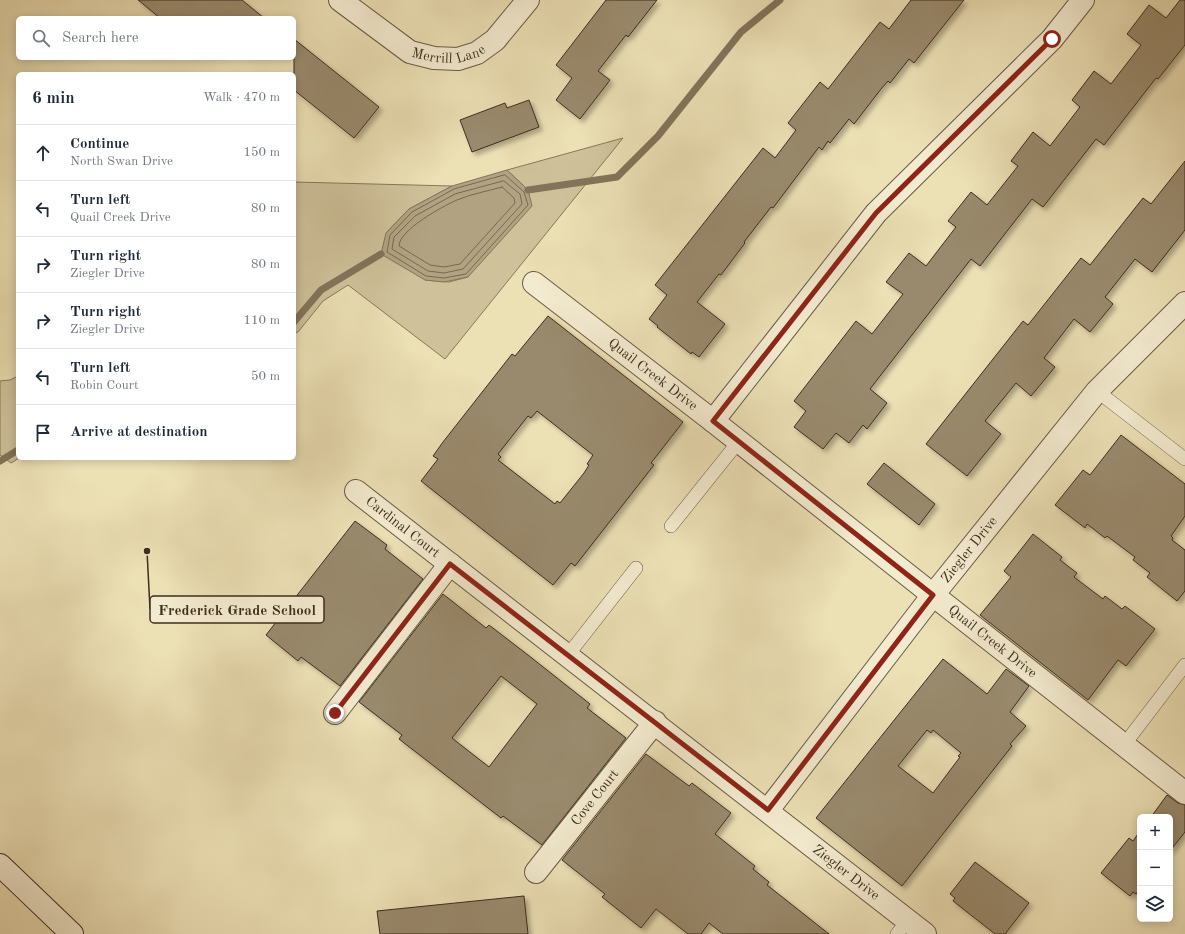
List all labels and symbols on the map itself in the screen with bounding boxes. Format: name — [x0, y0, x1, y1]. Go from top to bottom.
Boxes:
route start — [1043, 30, 1061, 48]
street label: Merrill Lane — [410, 42, 488, 66]
street label: Quail Creek Drive — [606, 336, 700, 413]
street label: Cardinal Court — [363, 494, 442, 560]
street label: Ziegler Drive — [939, 514, 1000, 586]
callout: Frederick Grade School — [150, 596, 324, 623]
street label: Quail Creek Drive — [945, 603, 1039, 681]
text: Frederick Grade School — [158, 604, 316, 619]
route end — [326, 704, 344, 722]
street label: Cove Court — [569, 767, 622, 828]
street label: Ziegler Drive — [810, 842, 882, 903]

